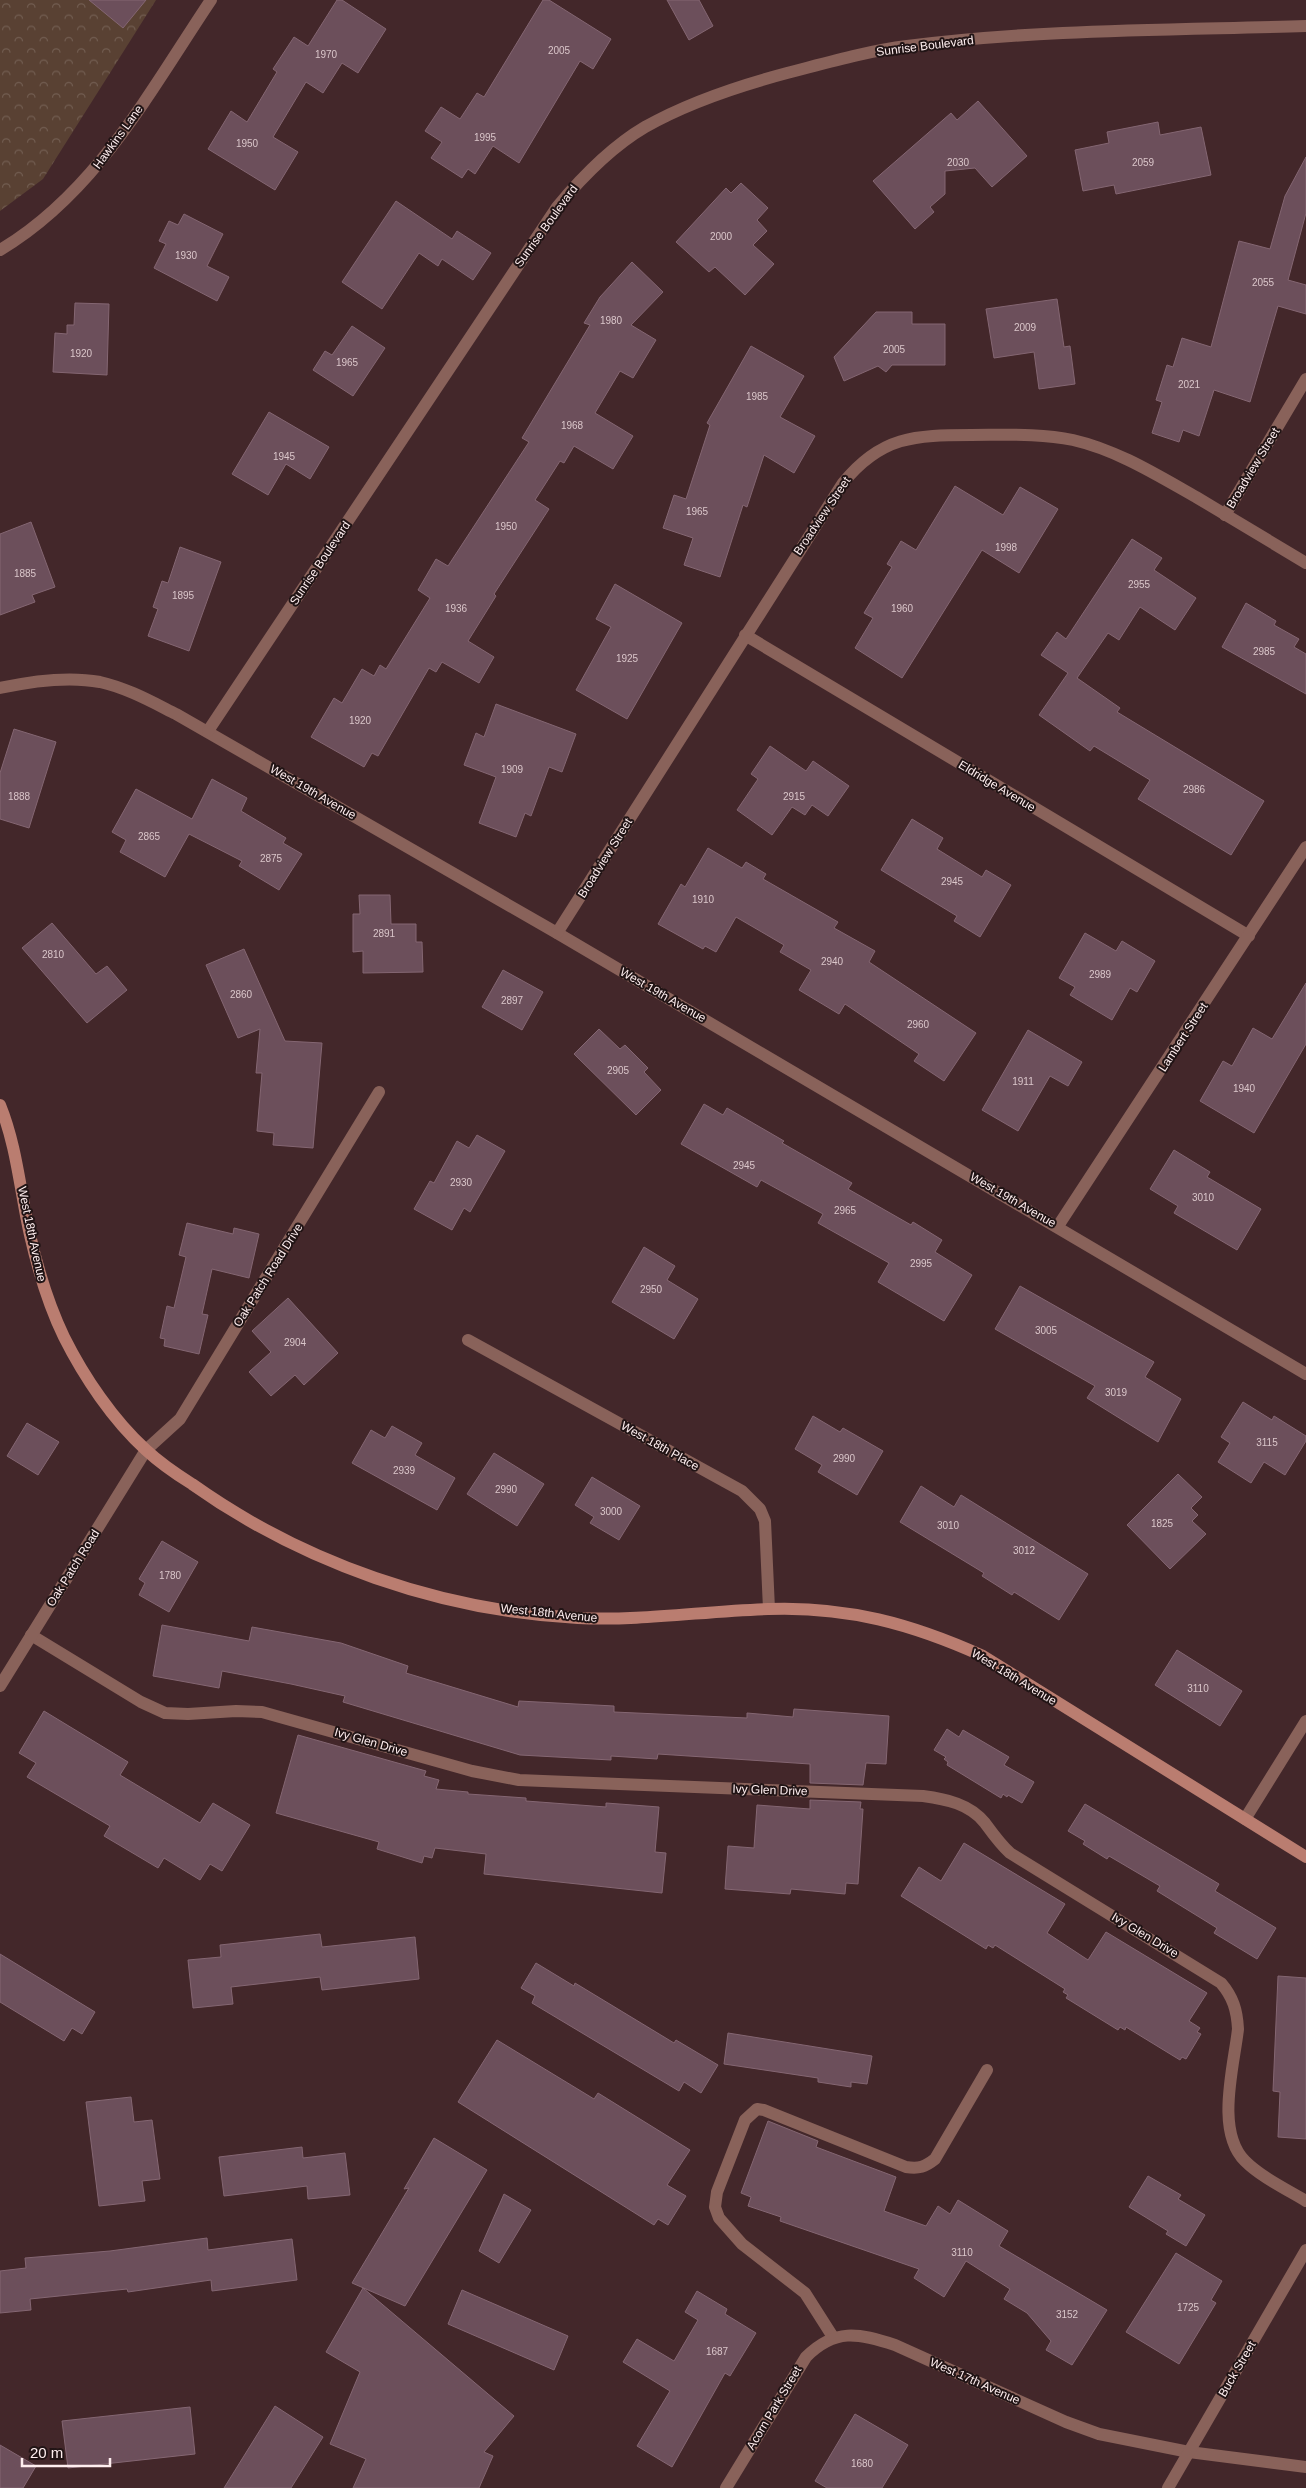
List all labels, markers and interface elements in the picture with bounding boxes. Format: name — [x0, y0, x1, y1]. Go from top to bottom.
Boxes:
street label: Sunrise Boulevard — [875, 33, 975, 59]
house number: 2005 — [548, 45, 571, 56]
house number: 1970 — [315, 49, 338, 60]
street label: Hawkins Lane — [90, 102, 146, 172]
house number: 1995 — [474, 132, 497, 143]
house number: 1950 — [236, 138, 259, 149]
house number: 2030 — [947, 157, 970, 168]
house number: 2059 — [1132, 157, 1155, 168]
street label: Sunrise Boulevard — [512, 182, 580, 270]
house number: 2000 — [710, 231, 733, 242]
house number: 1930 — [175, 250, 198, 261]
house number: 2055 — [1252, 277, 1275, 288]
house number: 1980 — [600, 315, 623, 326]
house number: 2009 — [1014, 322, 1037, 333]
house number: 2005 — [883, 344, 906, 355]
house number: 1920 — [70, 348, 93, 359]
house number: 1965 — [336, 357, 359, 368]
house number: 2021 — [1178, 379, 1201, 390]
house number: 1985 — [746, 391, 769, 402]
house number: 1968 — [561, 420, 584, 431]
street label: Broadview Street — [1223, 425, 1283, 511]
house number: 1945 — [273, 451, 296, 462]
street label: Broadview Street — [791, 474, 854, 558]
house number: 1965 — [686, 506, 709, 517]
street label: Sunrise Boulevard — [287, 518, 353, 608]
house number: 1950 — [495, 521, 518, 532]
house number: 1998 — [995, 542, 1018, 553]
house number: 1885 — [14, 568, 37, 579]
house number: 2955 — [1128, 579, 1151, 590]
house number: 1895 — [172, 590, 195, 601]
house number: 1936 — [445, 603, 468, 614]
house number: 1960 — [891, 603, 914, 614]
house number: 2985 — [1253, 646, 1276, 657]
house number: 1925 — [616, 653, 639, 664]
house number: 1920 — [349, 715, 372, 726]
street label: Eldridge Avenue — [956, 758, 1038, 815]
street label: West 19th Avenue — [268, 762, 359, 822]
house number: 1909 — [501, 764, 524, 775]
house number: 2986 — [1183, 784, 1206, 795]
house number: 1888 — [8, 791, 31, 802]
house number: 2915 — [783, 791, 806, 802]
street label: Broadview Street — [575, 815, 635, 900]
house number: 2865 — [138, 831, 161, 842]
house number: 2875 — [260, 853, 283, 864]
house number: 2945 — [941, 876, 964, 887]
house number: 1910 — [692, 894, 715, 905]
house number: 2891 — [373, 928, 396, 939]
house number: 2810 — [42, 949, 65, 960]
house number: 2940 — [821, 956, 844, 967]
street label: West 19th Avenue — [618, 965, 709, 1025]
house number: 2989 — [1089, 969, 1112, 980]
house number: 2860 — [230, 989, 253, 1000]
house number: 2897 — [501, 995, 524, 1006]
street label: Lambert Street — [1156, 999, 1211, 1074]
house number: 2960 — [907, 1019, 930, 1030]
house number: 2905 — [607, 1065, 630, 1076]
house number: 1911 — [1012, 1076, 1034, 1087]
house number: 1940 — [1233, 1083, 1256, 1094]
house number: 2945 — [733, 1160, 756, 1171]
street label: West 19th Avenue — [968, 1170, 1059, 1230]
house number: 2930 — [450, 1177, 473, 1188]
street label: West 18th Avenue — [15, 1185, 49, 1283]
house number: 3010 — [1192, 1192, 1215, 1203]
house number: 2965 — [834, 1205, 857, 1216]
street label: Oak Patch Road Drive — [230, 1220, 306, 1329]
house number: 2995 — [910, 1258, 933, 1269]
house number: 2950 — [640, 1284, 663, 1295]
house number: 3005 — [1035, 1325, 1058, 1336]
house number: 2904 — [284, 1337, 307, 1348]
house number: 3019 — [1105, 1387, 1128, 1398]
street label: West 18th Place — [618, 1419, 702, 1473]
house number: 3115 — [1256, 1437, 1278, 1448]
house number: 2990 — [833, 1453, 856, 1464]
house number: 2939 — [393, 1465, 416, 1476]
house number: 2990 — [495, 1484, 518, 1495]
house number: 3000 — [600, 1506, 623, 1517]
house number: 1825 — [1151, 1518, 1174, 1529]
house number: 3010 — [937, 1520, 960, 1531]
street label: Oak Patch Road — [44, 1527, 102, 1609]
house number: 3012 — [1013, 1545, 1036, 1556]
house number: 1780 — [159, 1570, 182, 1581]
street label: West 18th Avenue — [500, 1601, 598, 1625]
street label: West 18th Avenue — [969, 1646, 1059, 1708]
house number: 3110 — [1187, 1683, 1209, 1694]
street label: Ivy Glen Drive — [333, 1725, 409, 1759]
street label: Ivy Glen Drive — [732, 1782, 808, 1798]
street label: Ivy Glen Drive — [1109, 1910, 1181, 1961]
house number: 3110 — [951, 2247, 973, 2258]
house number: 1725 — [1177, 2302, 1200, 2313]
house number: 3152 — [1056, 2309, 1079, 2320]
street label: Buck Street — [1215, 2338, 1259, 2399]
house number: 1687 — [706, 2346, 729, 2357]
street label: West 17th Avenue — [928, 2355, 1022, 2407]
street label: Acorn Park Street — [744, 2363, 805, 2452]
scale bar — [22, 2436, 110, 2468]
text: 20 m — [30, 2444, 63, 2461]
house number: 1680 — [851, 2458, 874, 2469]

